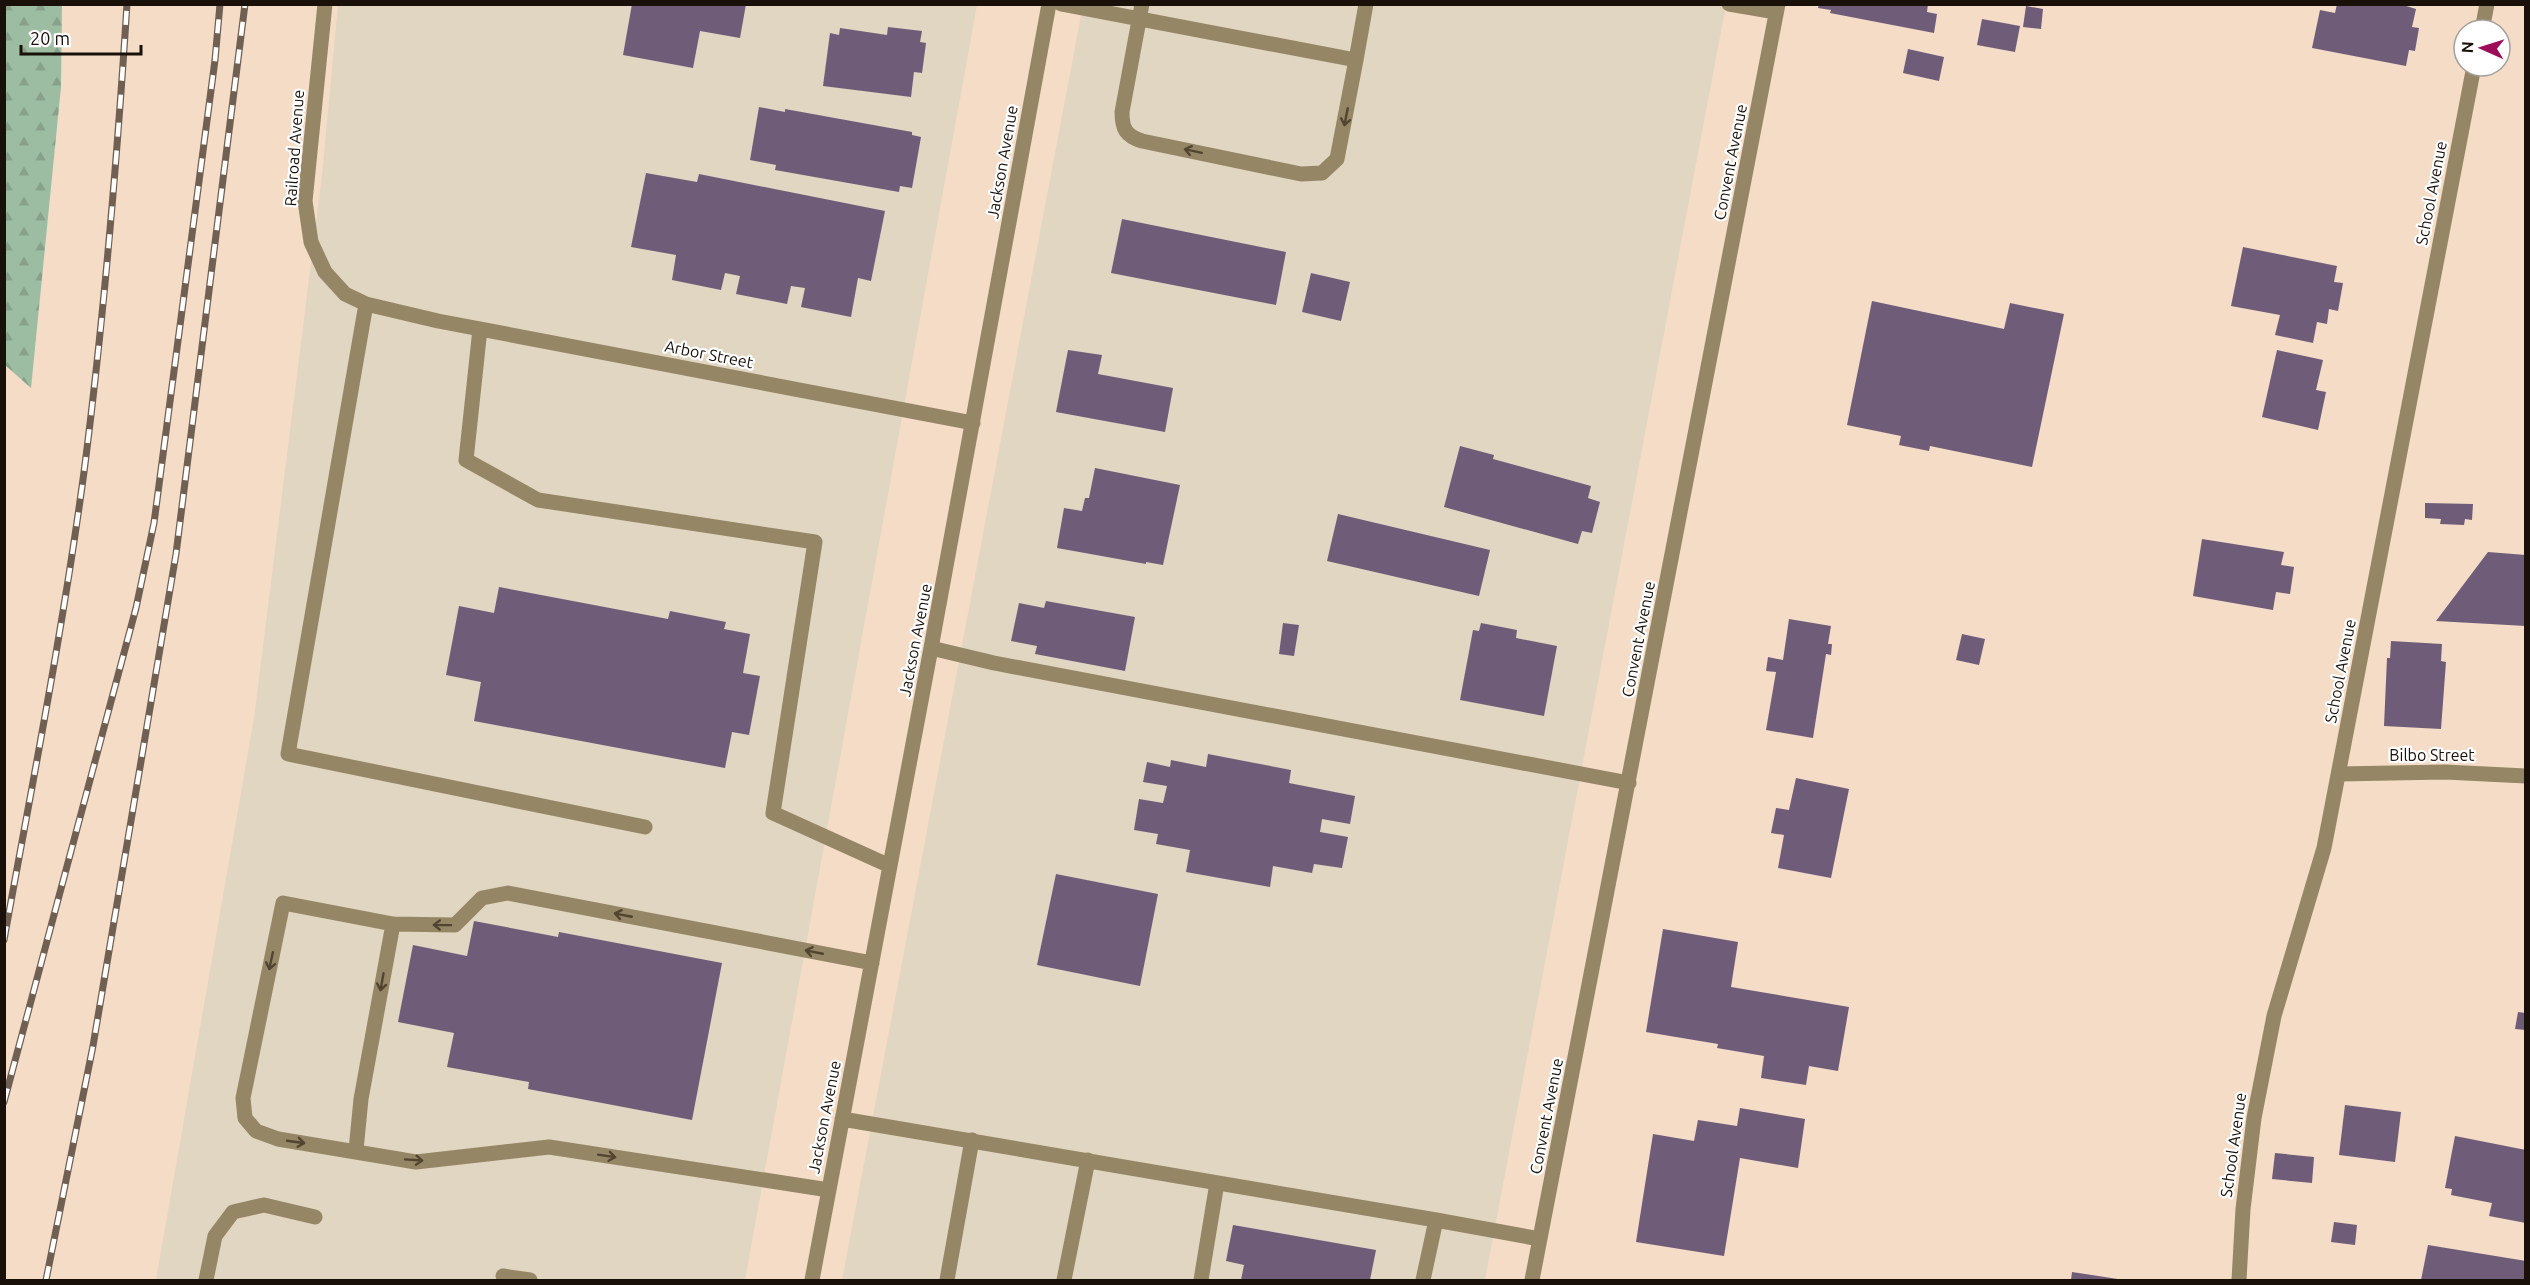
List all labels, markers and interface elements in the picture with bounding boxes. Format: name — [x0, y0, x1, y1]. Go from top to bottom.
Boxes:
scale bar — [21, 18, 141, 56]
north arrow — [2452, 18, 2512, 78]
text: 20 m — [30, 28, 70, 48]
text: N — [2458, 41, 2476, 54]
street label: Railroad Avenue — [281, 89, 307, 207]
street label: Convent Avenue — [1710, 102, 1750, 222]
street label: Jackson Avenue — [983, 104, 1021, 220]
one-way arrow — [1340, 107, 1351, 127]
street label: School Avenue — [2412, 140, 2450, 246]
one-way arrow — [1183, 145, 1203, 156]
street label: Arbor Street — [663, 337, 755, 372]
street label: Convent Avenue — [1618, 579, 1658, 699]
street label: Jackson Avenue — [895, 582, 935, 698]
street label: School Avenue — [2321, 618, 2359, 724]
street label: Bilbo Street — [2389, 746, 2475, 764]
one-way arrow — [613, 909, 633, 920]
one-way arrow — [432, 919, 452, 931]
one-way arrow — [805, 946, 824, 957]
one-way arrow — [265, 950, 276, 970]
one-way arrow — [376, 971, 387, 991]
street label: Convent Avenue — [1526, 1056, 1566, 1176]
street label: Jackson Avenue — [804, 1059, 844, 1175]
street label: School Avenue — [2217, 1092, 2249, 1198]
one-way arrow — [285, 1136, 305, 1147]
one-way arrow — [597, 1150, 616, 1161]
one-way arrow — [403, 1155, 423, 1166]

